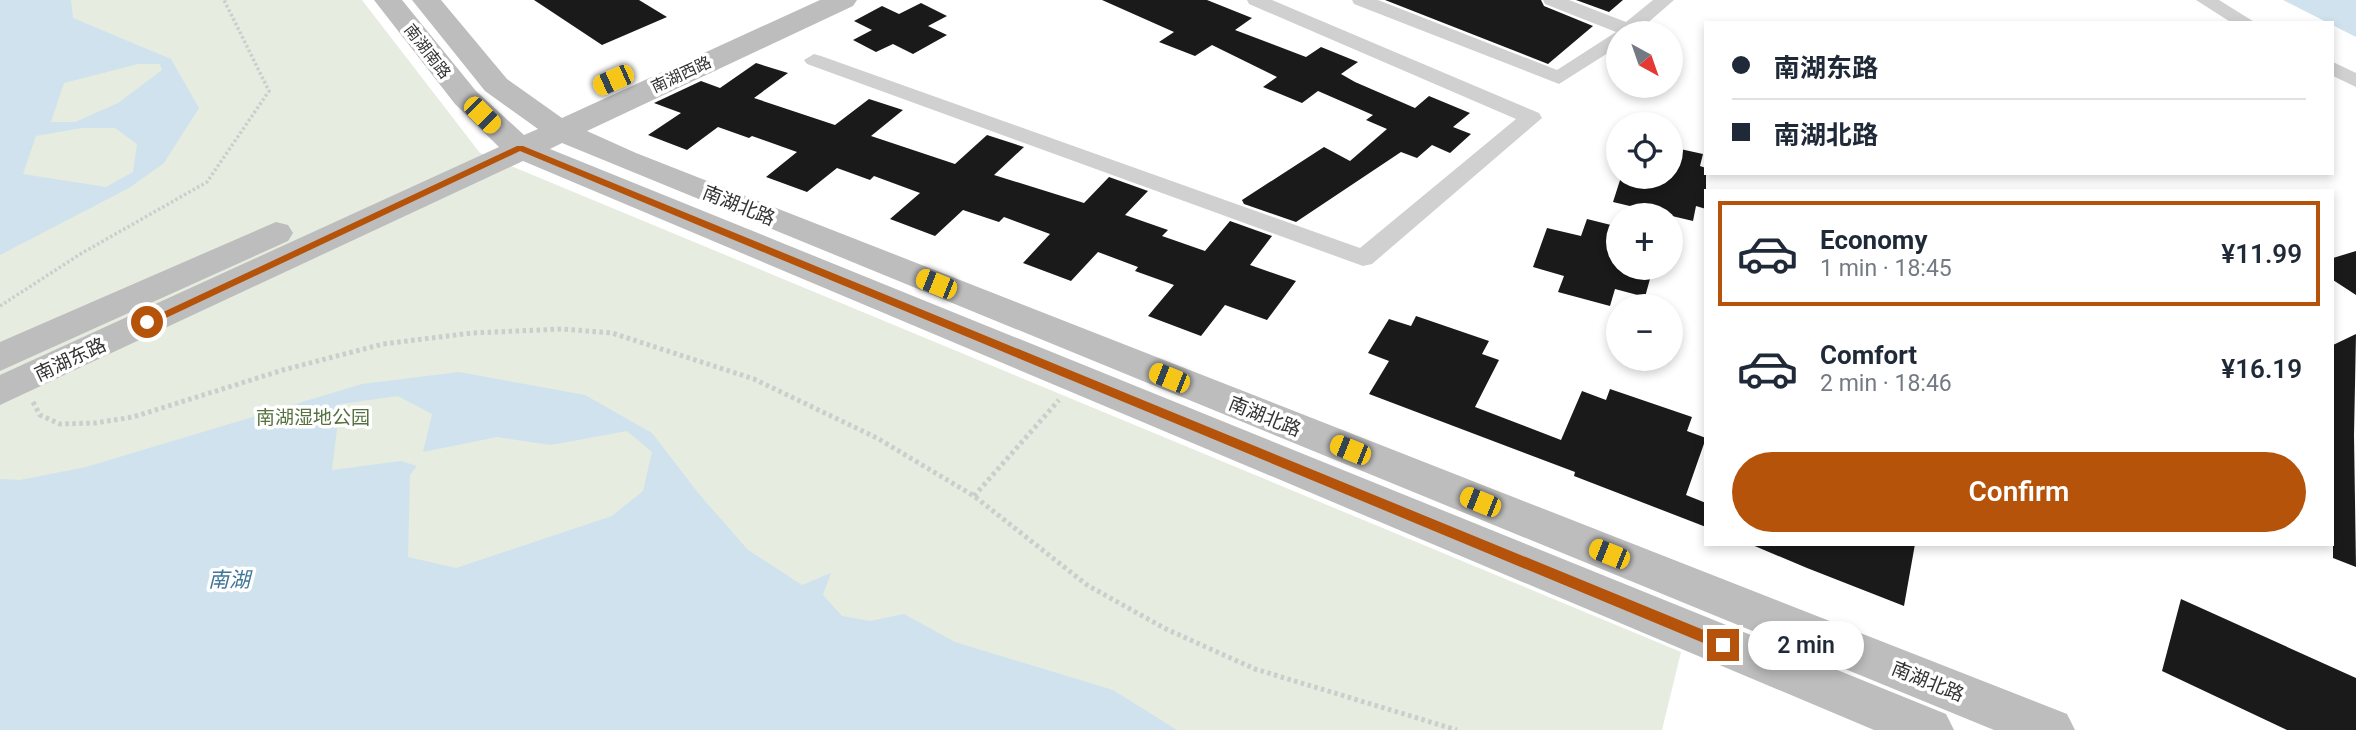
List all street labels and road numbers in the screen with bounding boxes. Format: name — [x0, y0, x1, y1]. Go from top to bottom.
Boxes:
street label: 南湖南路 — [400, 20, 455, 82]
street label: 南湖西路 — [648, 52, 714, 97]
street label: 南湖北路 — [699, 181, 778, 230]
street label: 南湖东路 — [31, 333, 110, 386]
street label: 南湖北路 — [1225, 392, 1304, 441]
street label: 南湖北路 — [1888, 657, 1967, 706]

